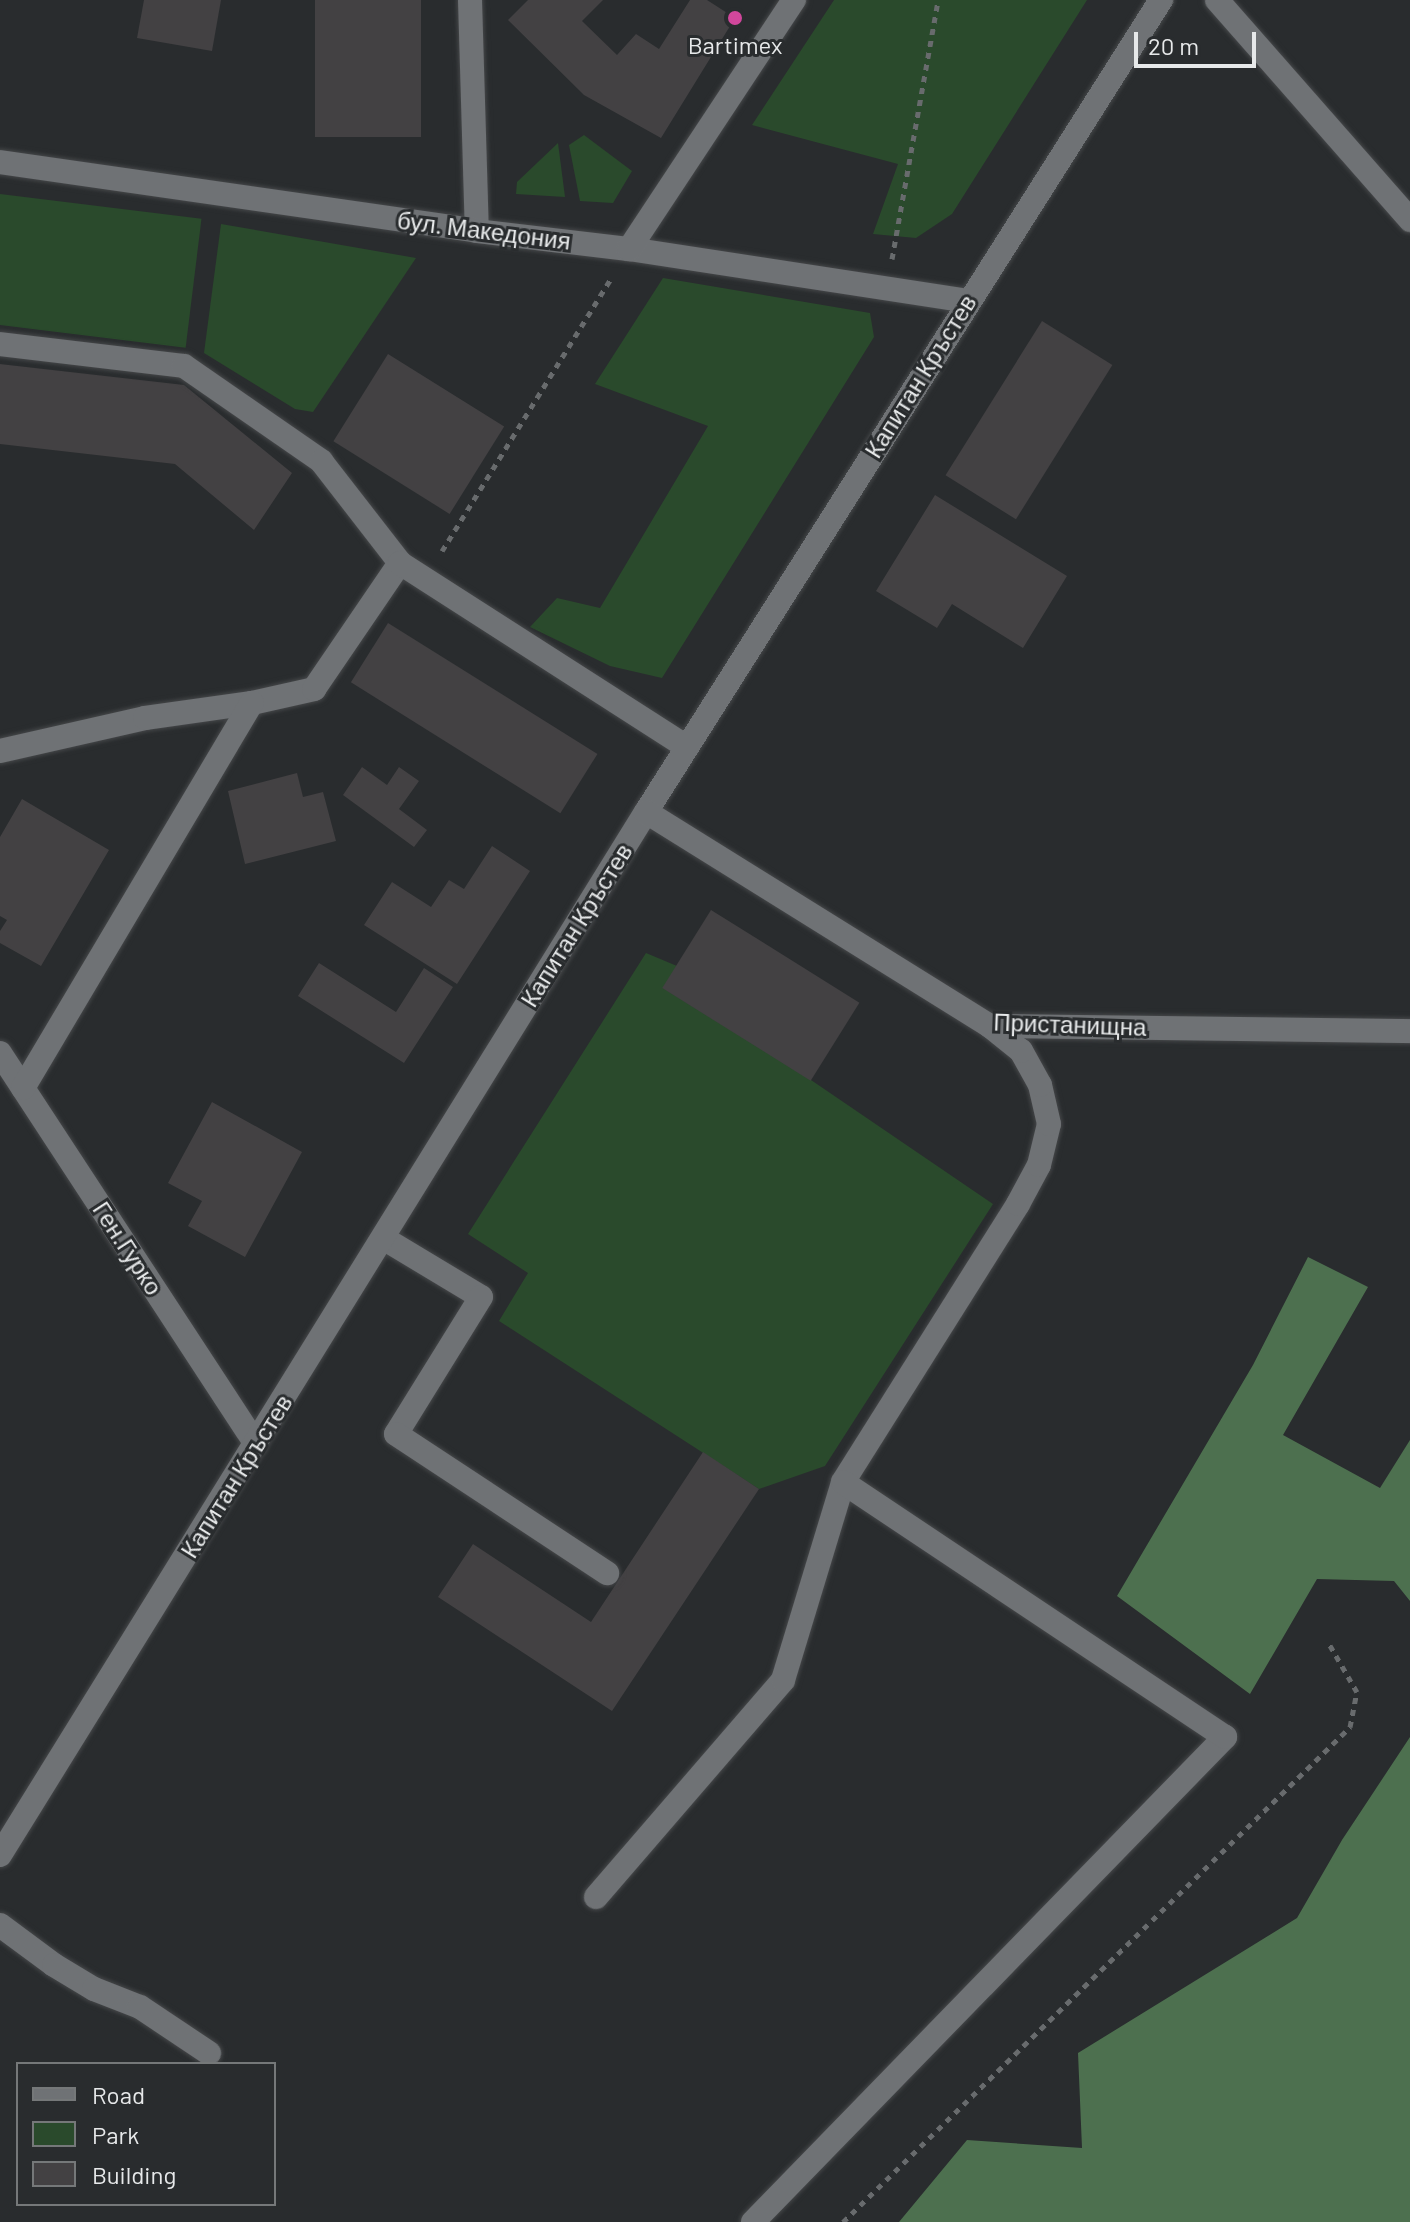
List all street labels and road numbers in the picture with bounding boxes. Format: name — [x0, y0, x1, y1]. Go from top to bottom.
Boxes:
street label: бул. Македония — [396, 205, 572, 255]
street label: Капитан Кръстев — [858, 289, 982, 463]
street label: Капитан Кръстев — [514, 838, 638, 1012]
street label: Пристанищна — [993, 1007, 1147, 1041]
street label: Ген.Гурко — [87, 1196, 169, 1300]
street label: Капитан Кръстев — [174, 1389, 298, 1563]

